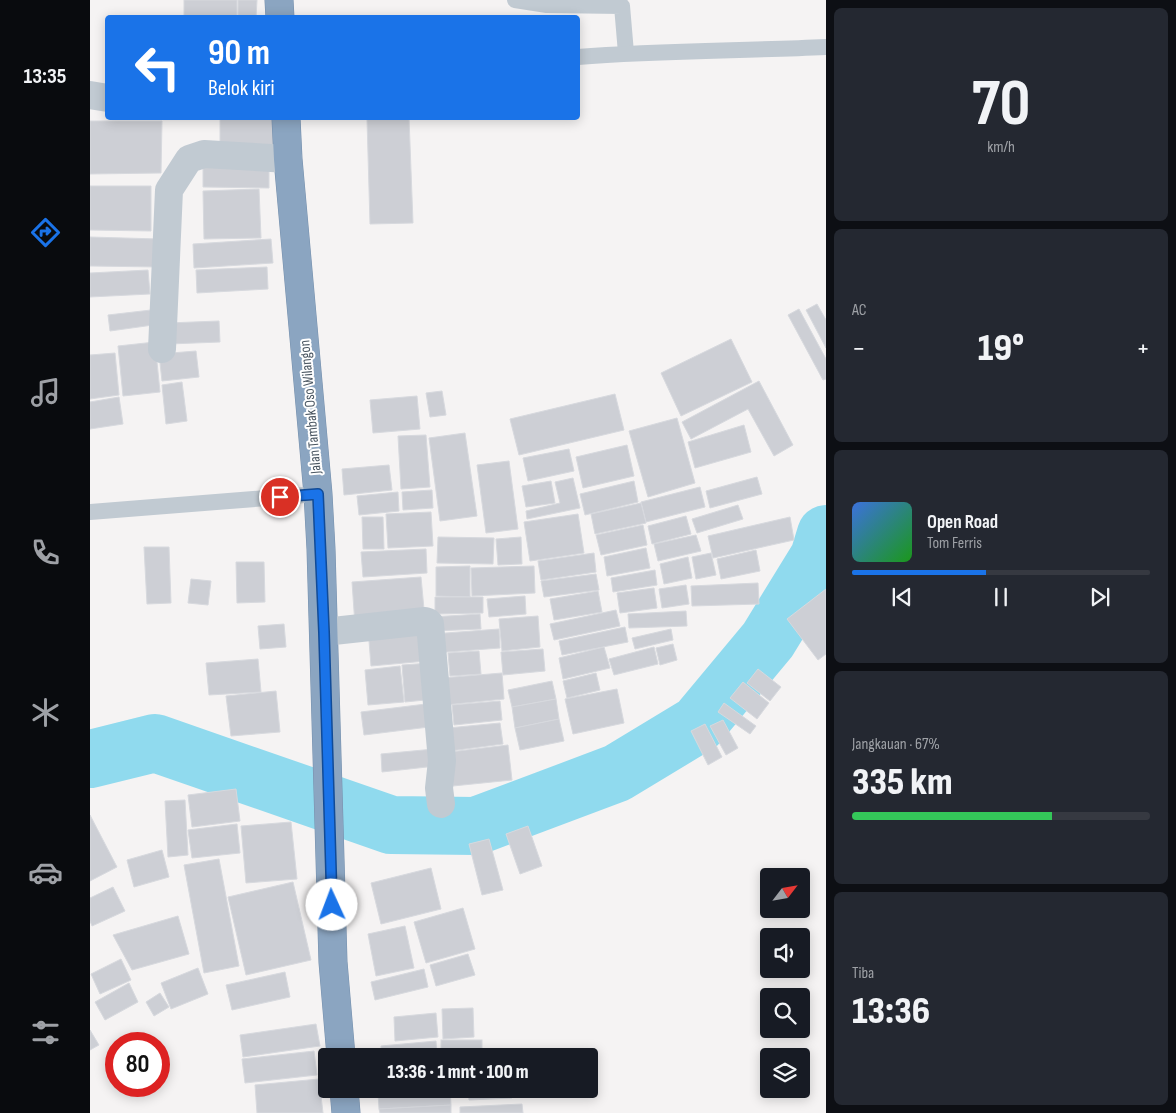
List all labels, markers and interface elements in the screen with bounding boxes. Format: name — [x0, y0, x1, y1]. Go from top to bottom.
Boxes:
text: 90 m — [208, 32, 270, 75]
icon: left — [125, 35, 190, 100]
text: 13:35 — [24, 63, 66, 90]
text: 70 — [971, 66, 1031, 144]
text: Belok kiri — [208, 75, 275, 102]
text: km/h — [987, 138, 1015, 157]
icon: directions — [28, 215, 63, 250]
text: AC — [852, 301, 866, 320]
text: 19° — [978, 326, 1024, 371]
text: − — [852, 332, 866, 365]
text: + — [1136, 332, 1150, 365]
street label: Jalan Tambak Oso Wilangon — [295, 339, 326, 476]
icon: music — [28, 375, 63, 410]
pin — [259, 476, 301, 518]
icon: arrive — [266, 483, 294, 511]
text: Open Road — [927, 511, 998, 534]
text: Tom Ferris — [927, 534, 982, 553]
icon: phone — [28, 535, 63, 570]
icon: previous — [888, 583, 916, 611]
icon: pause — [987, 583, 1015, 611]
icon: next — [1086, 583, 1114, 611]
icon: climate — [28, 695, 63, 730]
text: Jangkauan · 67% — [852, 735, 940, 754]
text: 335 km — [852, 760, 953, 805]
icon: car — [28, 855, 63, 890]
north arrow — [760, 868, 810, 918]
map controls — [760, 868, 810, 1098]
position arrow — [305, 878, 357, 930]
button: sound — [760, 928, 810, 978]
text: Tiba — [852, 964, 874, 983]
button: search — [760, 988, 810, 1038]
text: 13:36 — [852, 989, 930, 1034]
icon: filters — [28, 1015, 63, 1050]
speed limit sign: 80 — [105, 1032, 170, 1097]
button: layers — [760, 1048, 810, 1098]
text: 13:36 · 1 mnt · 100 m — [387, 1061, 529, 1084]

